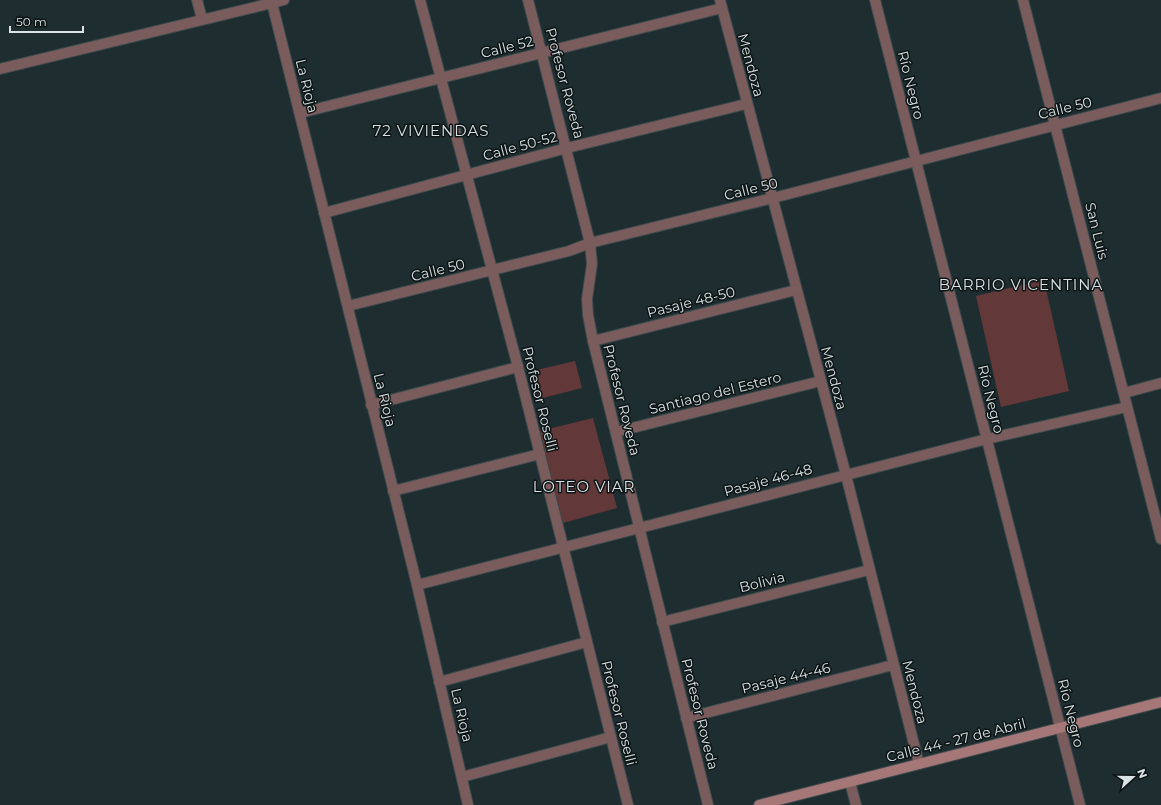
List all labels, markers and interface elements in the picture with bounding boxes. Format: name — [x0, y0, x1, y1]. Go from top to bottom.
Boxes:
scale bar — [10, 8, 83, 34]
text: 50 m — [16, 14, 47, 29]
street label: Profesor Roveda — [542, 26, 588, 140]
street label: Mendoza — [734, 31, 768, 99]
street label: Calle 52 — [479, 32, 535, 62]
street label: Río Negro — [894, 49, 928, 121]
street label: La Rioja — [292, 57, 322, 115]
street label: Calle 50 — [1036, 93, 1094, 123]
district label: 72 VIVIENDAS — [372, 121, 490, 140]
street label: Calle 50-52 — [481, 127, 559, 165]
street label: Calle 50 — [722, 174, 780, 204]
street label: San Luis — [1081, 201, 1113, 262]
street label: Calle 50 — [409, 255, 467, 285]
district label: BARRIO VICENTINA — [939, 275, 1103, 294]
street label: Pasaje 48-50 — [645, 282, 737, 322]
street label: Profesor Roveda — [599, 342, 645, 458]
street label: Mendoza — [817, 344, 851, 412]
street label: Profesor Roselli — [518, 345, 562, 453]
street label: Río Negro — [974, 363, 1008, 435]
street label: Santiago del Estero — [647, 368, 783, 418]
street label: La Rioja — [370, 371, 400, 429]
street label: Pasaje 46-48 — [722, 460, 814, 500]
district label: LOTEO VIAR — [533, 477, 635, 496]
street label: Bolivia — [737, 568, 787, 596]
street label: Profesor Roveda — [677, 656, 723, 772]
street label: Pasaje 44-46 — [740, 658, 833, 698]
street label: Mendoza — [898, 658, 932, 726]
street label: Profesor Roselli — [597, 659, 641, 767]
street label: Río Negro — [1054, 677, 1088, 749]
street label: La Rioja — [447, 686, 477, 744]
street label: Calle 44 - 27 de Abril — [884, 714, 1028, 766]
north arrow — [1113, 757, 1153, 797]
text: N — [1134, 767, 1150, 780]

